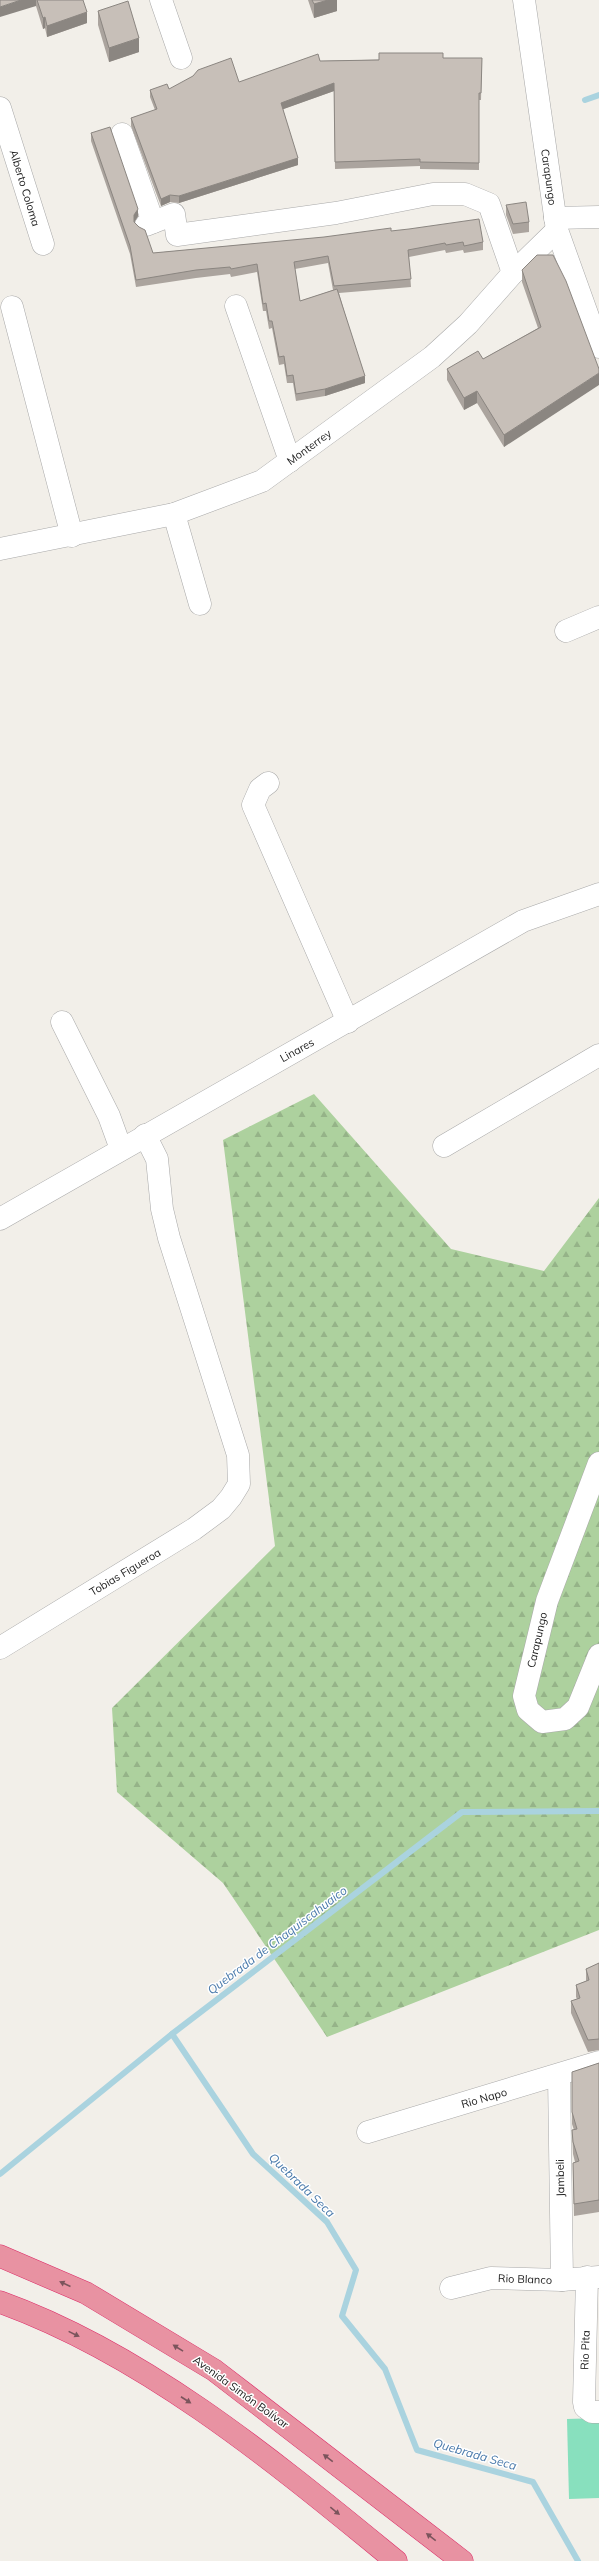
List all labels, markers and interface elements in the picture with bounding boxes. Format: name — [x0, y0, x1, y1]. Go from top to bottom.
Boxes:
street label: Alberto Coloma — [7, 148, 43, 228]
street label: Carapungo — [538, 148, 560, 206]
street label: Monterrey — [284, 426, 334, 468]
street label: Linares — [277, 1035, 317, 1065]
street label: Tobias Figueroa — [87, 1545, 163, 1599]
street label: Carapungo — [524, 1611, 550, 1669]
water label: Quebrada de Chaquiscahuaico — [204, 1882, 350, 1997]
street label: Rio Napo — [459, 2085, 509, 2111]
water label: Quebrada Seca — [266, 2150, 338, 2220]
street label: Jambeli — [553, 2159, 567, 2197]
street label: Rio Blanco — [498, 2271, 552, 2287]
one-way arrow — [59, 2280, 71, 2286]
street label: Rio Pita — [577, 2330, 593, 2370]
one-way arrow — [69, 2331, 80, 2337]
one-way arrow — [173, 2344, 183, 2352]
street label: Avenida Simón Bolívar — [190, 2353, 292, 2431]
one-way arrow — [181, 2396, 192, 2403]
water label: Quebrada Seca — [432, 2435, 518, 2473]
one-way arrow — [323, 2453, 334, 2462]
one-way arrow — [330, 2507, 340, 2516]
one-way arrow — [426, 2533, 437, 2541]

